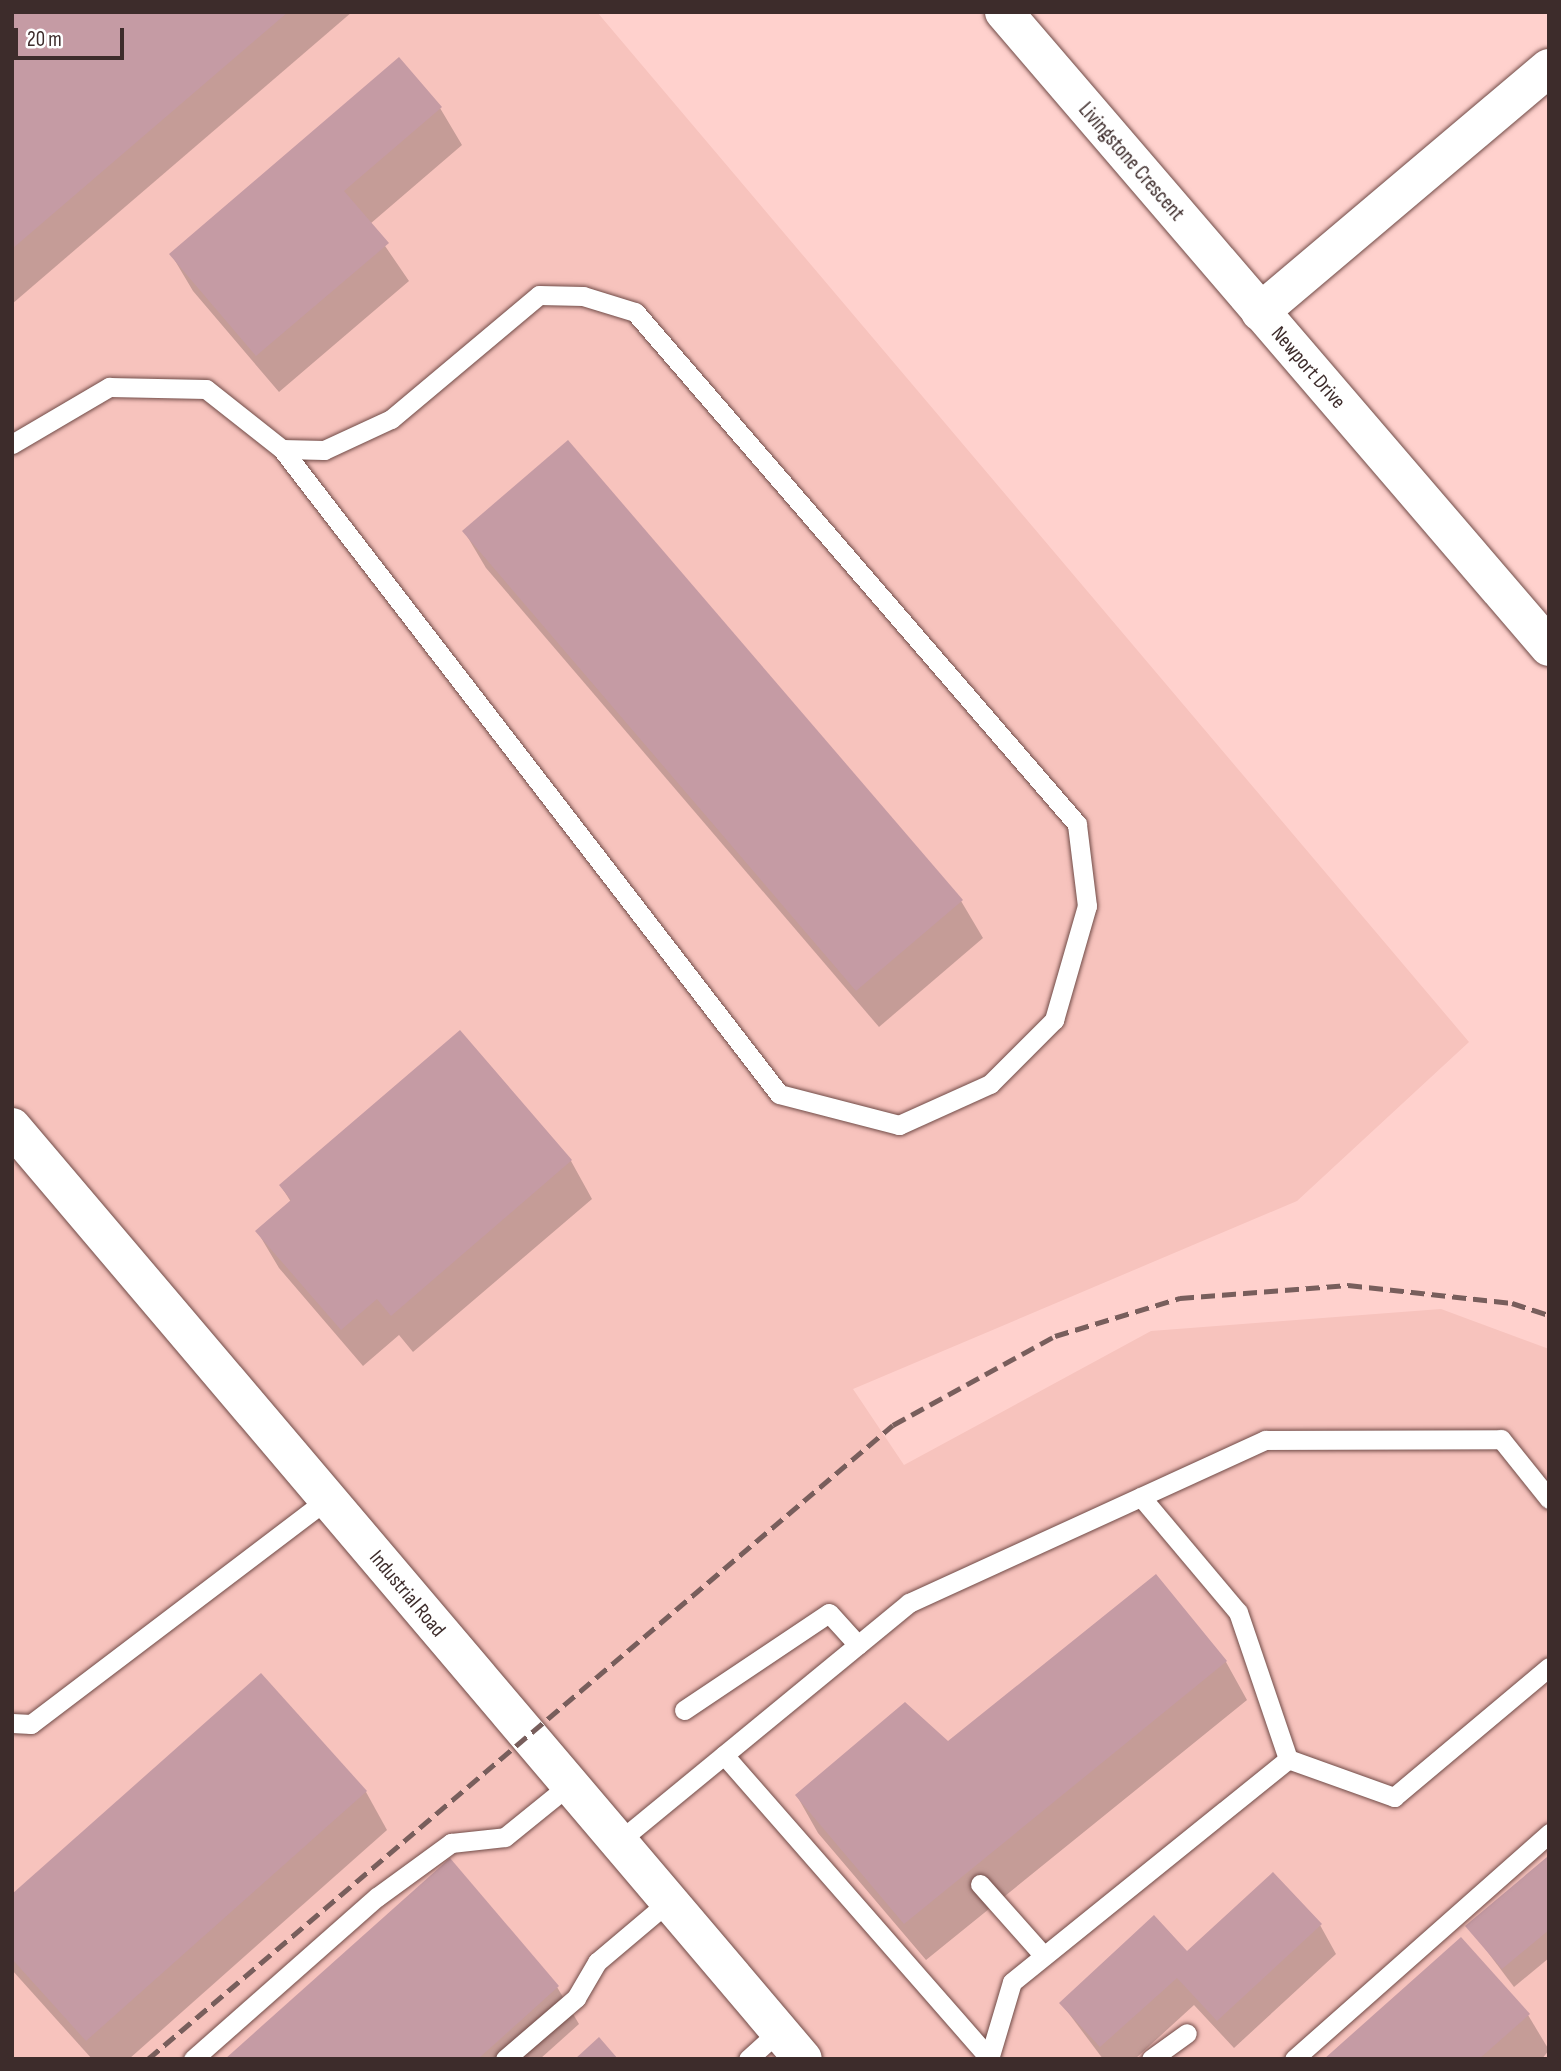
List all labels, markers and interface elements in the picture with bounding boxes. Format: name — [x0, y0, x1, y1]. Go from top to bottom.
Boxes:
scale bar — [18, 14, 128, 58]
text: 20 m — [27, 27, 62, 52]
street label: Livingstone Crescent — [1073, 98, 1189, 226]
street label: Newport Drive — [1265, 322, 1351, 414]
street label: Industrial Road — [364, 1546, 450, 1642]

